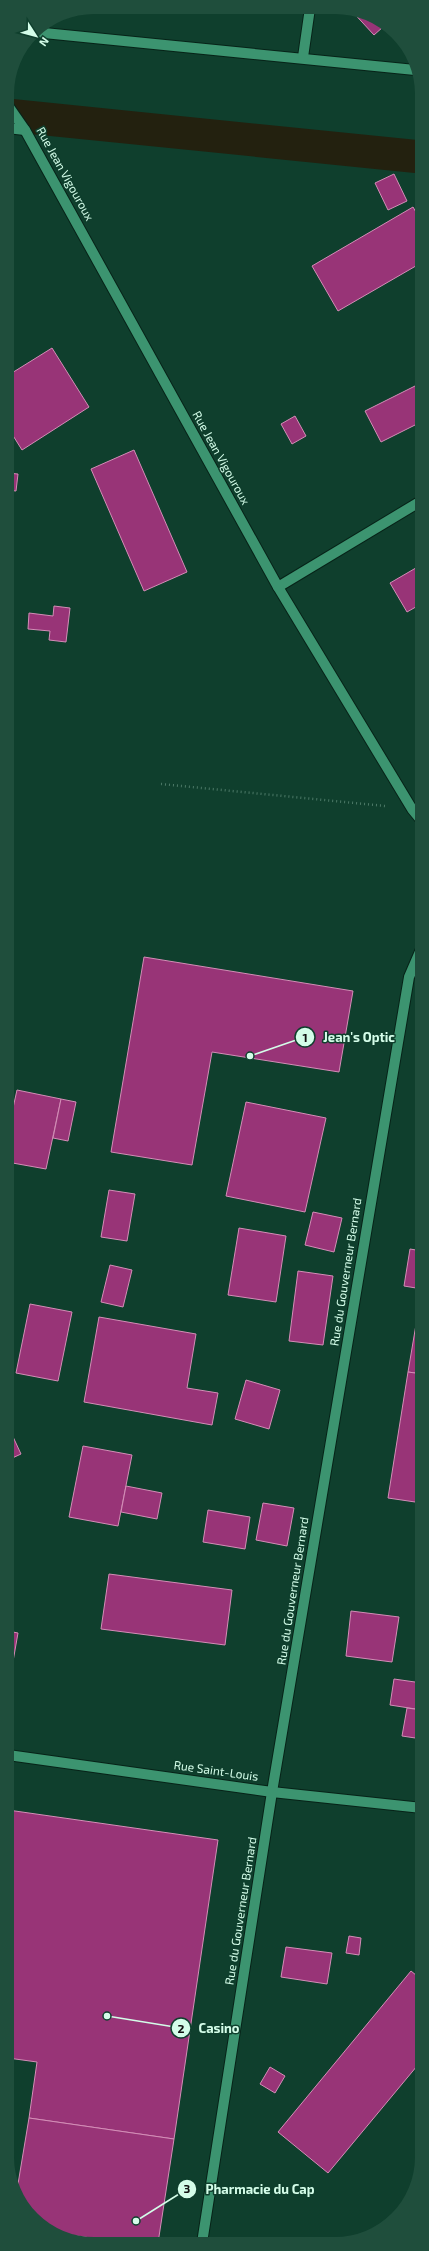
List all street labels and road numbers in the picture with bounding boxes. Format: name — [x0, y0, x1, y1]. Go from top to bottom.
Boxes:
street label: Rue Jean Vigouroux — [34, 124, 98, 223]
street label: Rue Jean Vigouroux — [190, 408, 254, 507]
street label: Rue du Gouverneur Bernard — [326, 1197, 364, 1347]
street label: Rue du Gouverneur Bernard — [273, 1516, 311, 1666]
street label: Rue Saint-Louis — [173, 1757, 259, 1783]
street label: Rue du Gouverneur Bernard — [221, 1836, 259, 1986]

